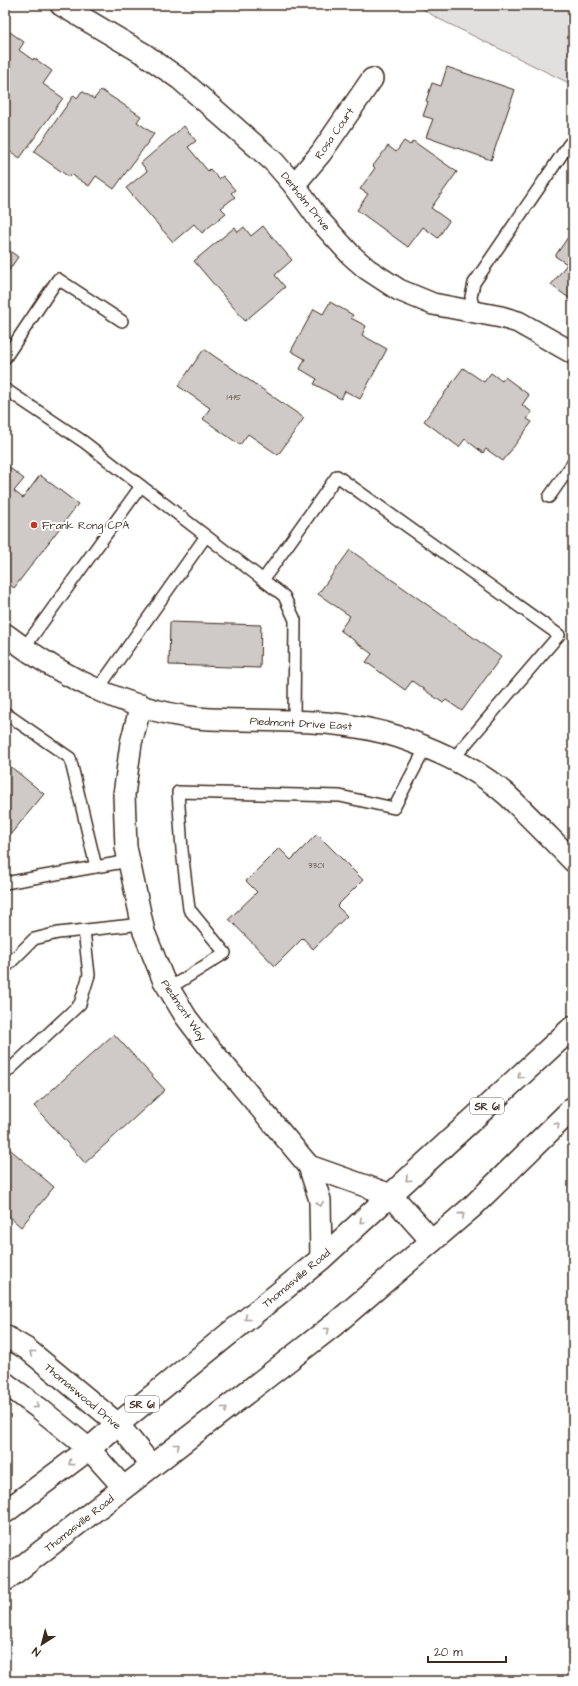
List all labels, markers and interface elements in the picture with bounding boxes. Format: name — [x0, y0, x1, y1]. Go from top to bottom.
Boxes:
street label: Rosa Court — [311, 104, 358, 162]
street label: Denholm Drive — [277, 169, 334, 234]
house number: 1415 — [227, 391, 242, 404]
place label: Frank Rong CPA — [42, 518, 129, 534]
marker: Frank Rong CPA — [29, 520, 39, 530]
street label: Piedmont Drive East — [249, 713, 353, 734]
house number: 3301 — [308, 859, 324, 872]
street label: Piedmont Way — [157, 977, 210, 1045]
one-way arrow — [517, 1072, 525, 1079]
road number: SR 61 — [470, 1098, 504, 1114]
one-way arrow — [552, 1122, 560, 1129]
one-way arrow — [406, 1174, 413, 1181]
one-way arrow — [315, 1201, 324, 1207]
one-way arrow — [457, 1213, 465, 1220]
one-way arrow — [359, 1217, 367, 1224]
street label: Thomasville Road — [259, 1245, 334, 1311]
one-way arrow — [245, 1314, 252, 1321]
one-way arrow — [323, 1327, 330, 1334]
one-way arrow — [29, 1351, 37, 1358]
street label: Thomaswood Drive — [41, 1360, 124, 1433]
road number: SR 61 — [125, 1396, 159, 1412]
one-way arrow — [32, 1402, 39, 1409]
one-way arrow — [220, 1407, 227, 1414]
one-way arrow — [172, 1444, 179, 1451]
one-way arrow — [68, 1458, 75, 1466]
street label: Thomasville Road — [41, 1491, 118, 1555]
north arrow — [22, 1624, 62, 1664]
scale bar — [428, 1638, 506, 1664]
text: N — [29, 1644, 44, 1660]
text: 20 m — [434, 1644, 463, 1661]

